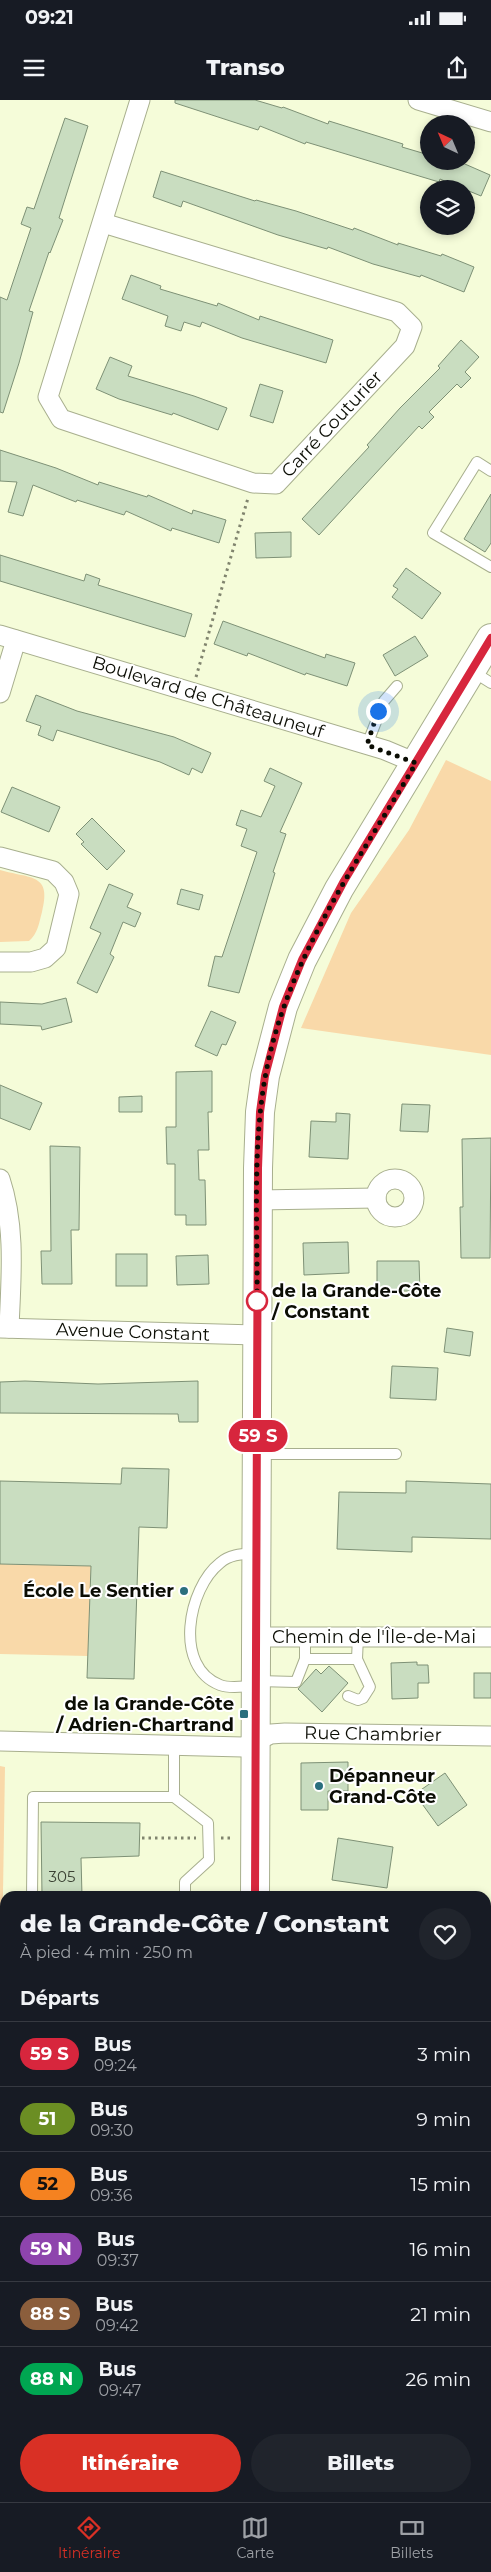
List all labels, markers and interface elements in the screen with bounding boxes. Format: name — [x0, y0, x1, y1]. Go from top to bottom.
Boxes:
text: 09:21 — [25, 6, 74, 29]
icon: menu — [20, 54, 48, 82]
text: Transo — [206, 54, 285, 81]
icon: share — [443, 54, 471, 82]
north arrow — [420, 115, 475, 170]
map controls — [420, 115, 475, 235]
button: layers — [420, 180, 475, 235]
street label: Carré Couturier — [277, 366, 387, 482]
street label: Boulevard de Châteauneuf — [89, 651, 327, 743]
your location — [366, 699, 391, 724]
place label: de la Grande-Côte / Constant — [271, 1280, 441, 1323]
marker: de la Grande-Côte / Constant — [246, 1290, 268, 1312]
street label: Avenue Constant — [56, 1318, 210, 1346]
line badge: 59 S — [223, 1420, 293, 1452]
text: 59 S — [239, 1425, 277, 1447]
place label: École Le Sentier — [23, 1580, 174, 1602]
marker: École Le Sentier — [178, 1585, 190, 1597]
street label: Chemin de l'Île-de-Mai — [272, 1626, 476, 1648]
place label: de la Grande-Côte / Adrien-Chartrand — [55, 1693, 234, 1736]
marker: de la Grande-Côte / Adrien-Chartrand — [238, 1708, 250, 1720]
street label: Rue Chambrier — [304, 1722, 442, 1746]
place label: Dépanneur Grand-Côte — [329, 1765, 436, 1808]
marker: Dépanneur Grand-Côte — [313, 1780, 325, 1792]
house number: 305 — [49, 1867, 75, 1886]
button: heart — [419, 1908, 471, 1960]
text: de la Grande-Côte / Constant — [20, 1909, 389, 1938]
text: À pied · 4 min · 250 m — [20, 1943, 193, 1962]
text: Départs — [20, 1987, 99, 2010]
text: Bus — [94, 2033, 131, 2056]
text: 59 S — [30, 2043, 69, 2065]
text: 3 min — [417, 2043, 471, 2066]
text: 09:24 — [94, 2056, 137, 2075]
text: Bus — [90, 2098, 128, 2121]
text: 51 — [39, 2108, 56, 2130]
text: 9 min — [416, 2108, 471, 2131]
text: 09:30 — [90, 2121, 133, 2140]
text: Bus — [90, 2163, 128, 2186]
text: 52 — [37, 2173, 58, 2195]
text: 15 min — [410, 2173, 471, 2196]
text: 09:36 — [90, 2186, 133, 2205]
text: Bus — [97, 2228, 135, 2251]
text: 59 N — [30, 2238, 72, 2260]
text: 16 min — [409, 2238, 471, 2261]
text: 09:37 — [97, 2251, 139, 2270]
text: Bus — [95, 2293, 133, 2316]
text: 88 S — [30, 2303, 70, 2325]
text: 21 min — [410, 2303, 471, 2326]
text: 09:42 — [95, 2316, 139, 2335]
text: Bus — [98, 2358, 136, 2381]
text: 88 N — [30, 2368, 73, 2390]
text: 26 min — [406, 2368, 471, 2391]
text: 09:47 — [98, 2381, 141, 2400]
button: Itinéraire — [20, 2434, 241, 2492]
button: Billets — [251, 2434, 471, 2492]
tab: Itinéraire — [58, 2514, 121, 2562]
tab: Carte — [236, 2514, 274, 2562]
tab: Billets — [390, 2514, 433, 2562]

